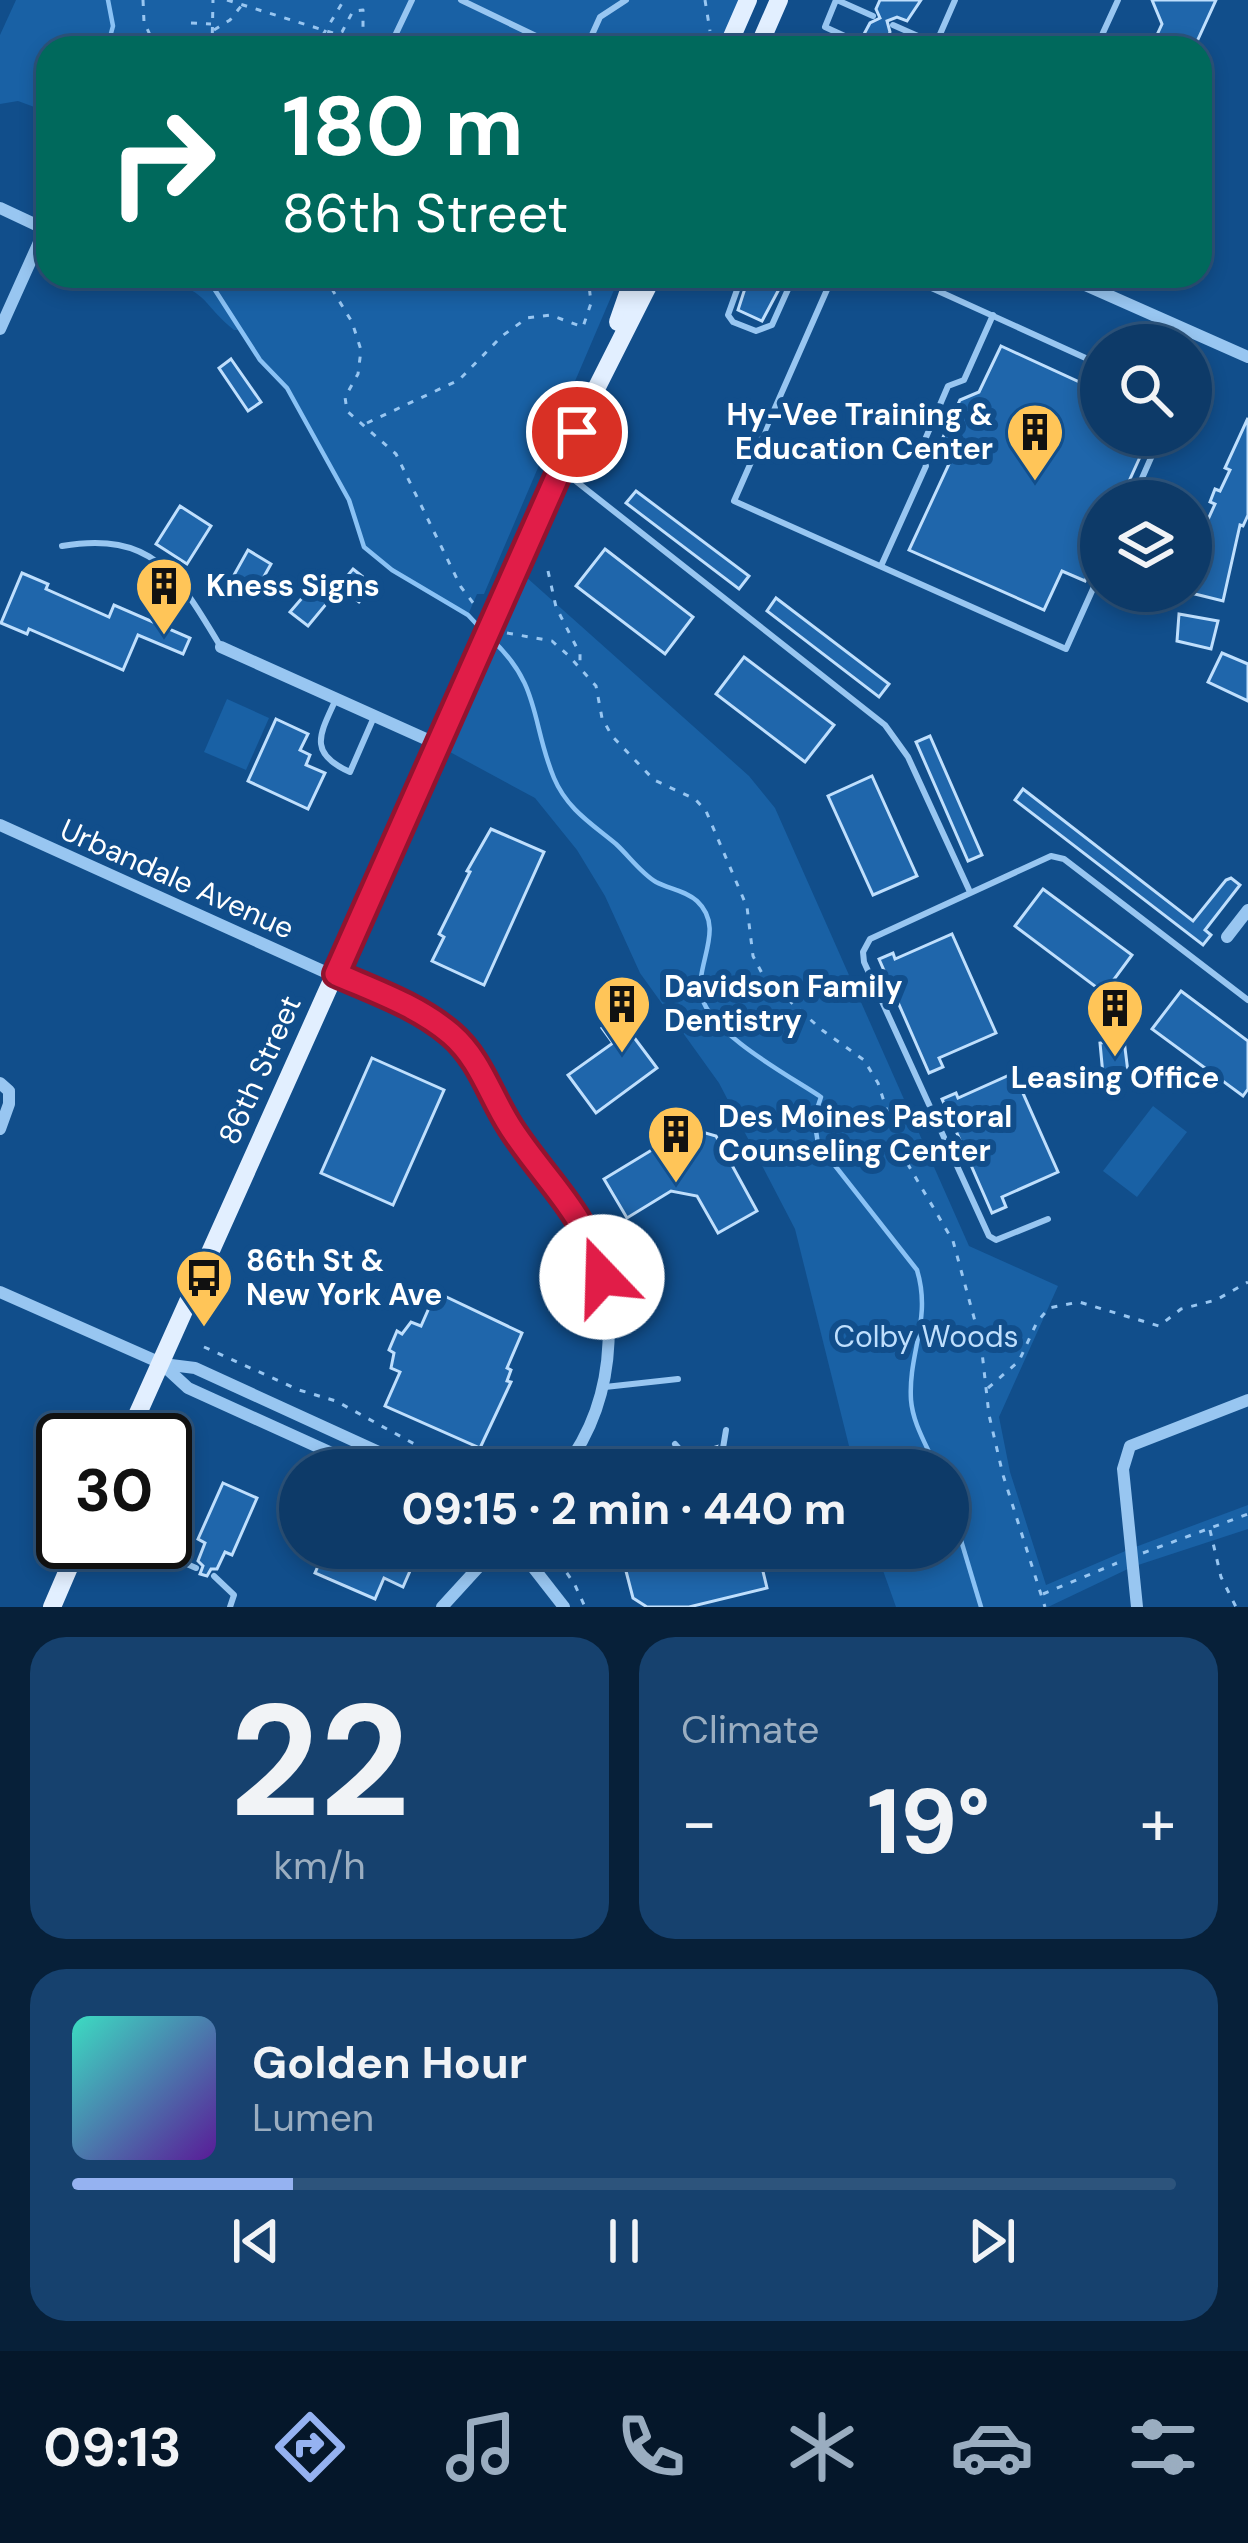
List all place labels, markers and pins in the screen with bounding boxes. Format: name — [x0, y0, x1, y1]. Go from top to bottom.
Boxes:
pin — [526, 381, 628, 483]
place label: Hy-Vee Training & Education Center — [726, 395, 993, 468]
building icon: Hy-Vee Training & Education Center — [1004, 401, 1066, 483]
building icon: Kness Signs — [133, 555, 195, 637]
place label: Kness Signs — [206, 566, 380, 605]
place label: Davidson Family Dentistry — [664, 967, 903, 1040]
building icon: Davidson Family Dentistry — [591, 973, 653, 1055]
building icon: Leasing Office — [1084, 977, 1146, 1059]
place label: Leasing Office — [1011, 1058, 1219, 1097]
place label: Des Moines Pastoral Counseling Center — [718, 1097, 1012, 1170]
building icon: Des Moines Pastoral Counseling Center — [645, 1103, 707, 1185]
place label: 86th St & New York Ave — [246, 1241, 442, 1314]
bus stop icon: 86th St & New York Ave — [173, 1247, 235, 1329]

